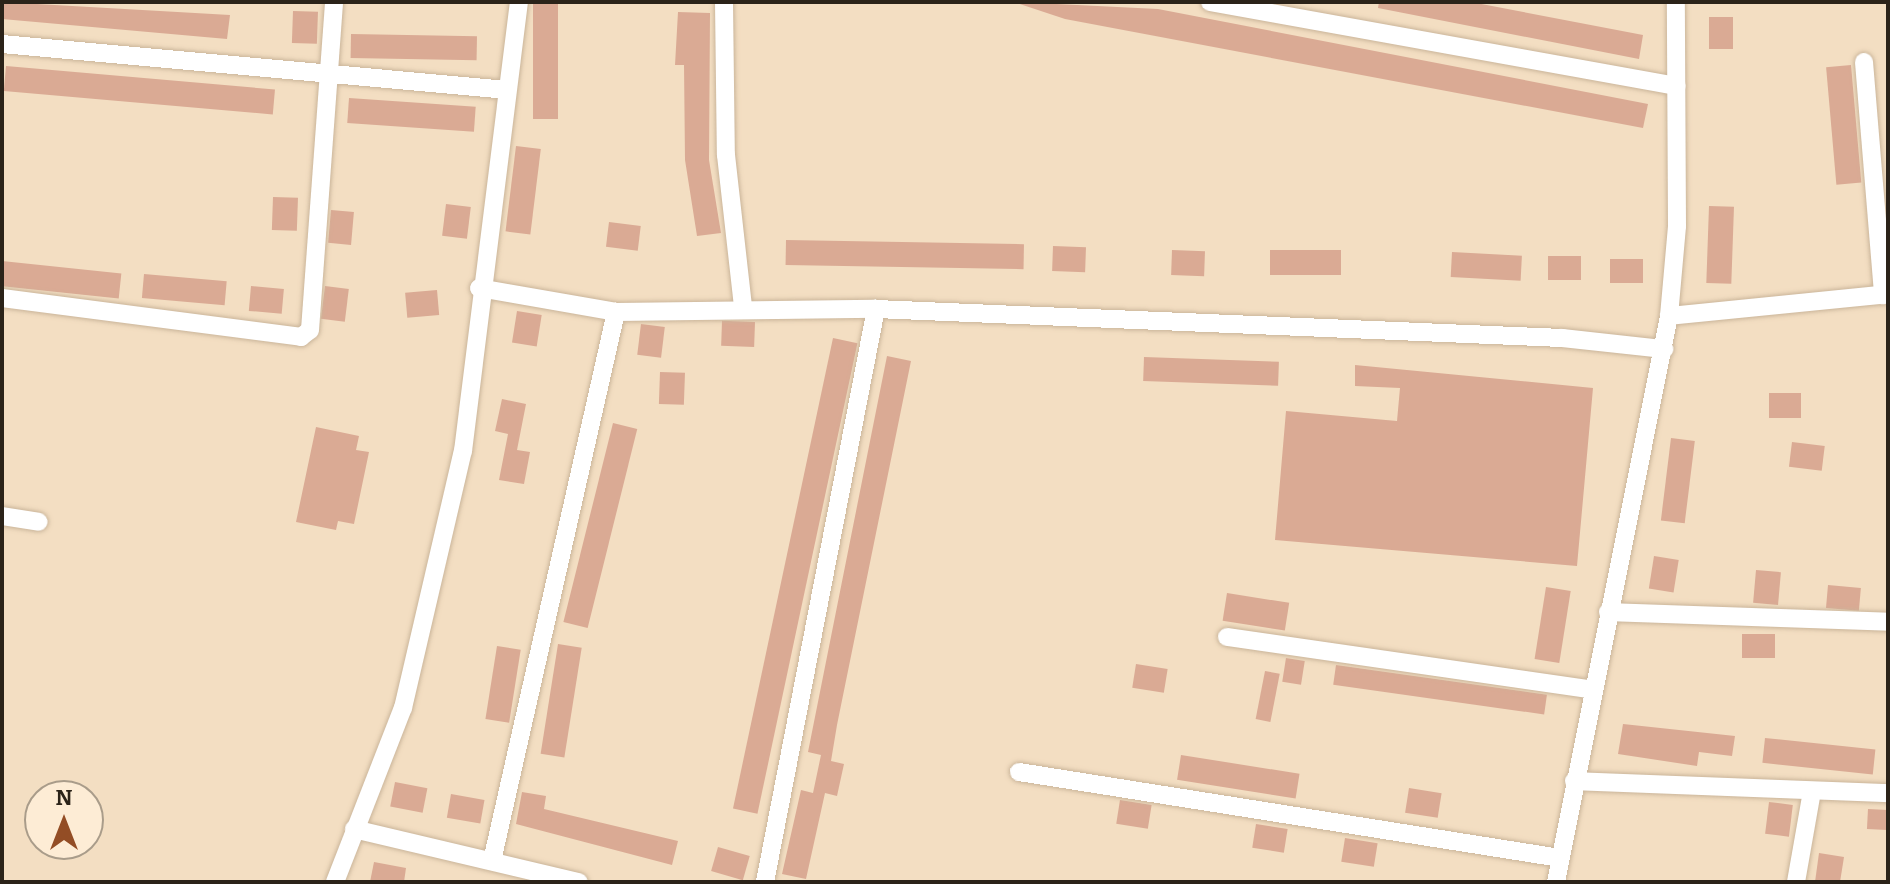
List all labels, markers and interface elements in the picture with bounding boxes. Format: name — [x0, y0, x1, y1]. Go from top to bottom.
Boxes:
north arrow — [24, 780, 104, 860]
text: N — [56, 784, 72, 811]

